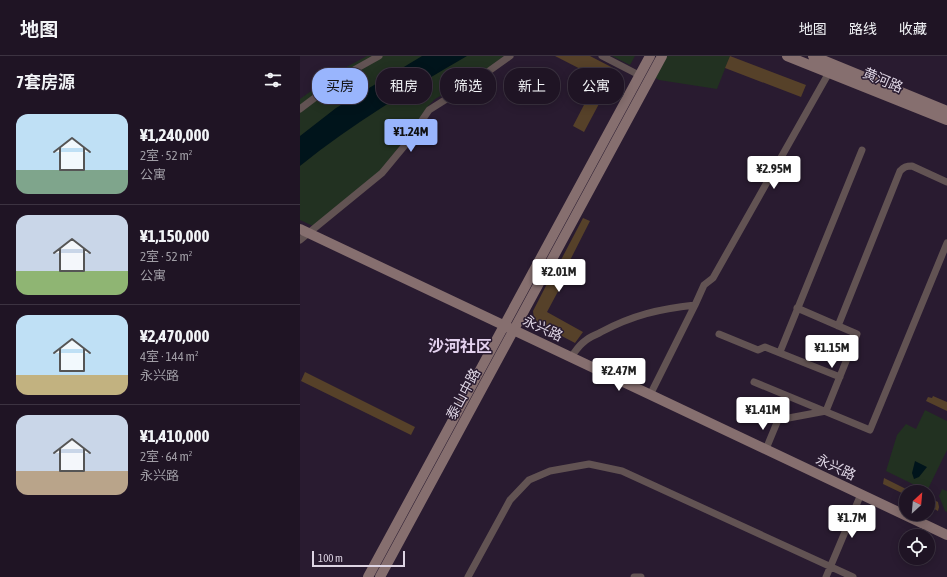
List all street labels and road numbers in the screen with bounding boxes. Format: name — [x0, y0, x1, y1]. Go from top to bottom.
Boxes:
street label: 黄河路 — [861, 64, 905, 96]
street label: 永兴路 — [521, 312, 565, 344]
street label: 泰山中路 — [443, 366, 483, 422]
street label: 永兴路 — [814, 451, 858, 483]

